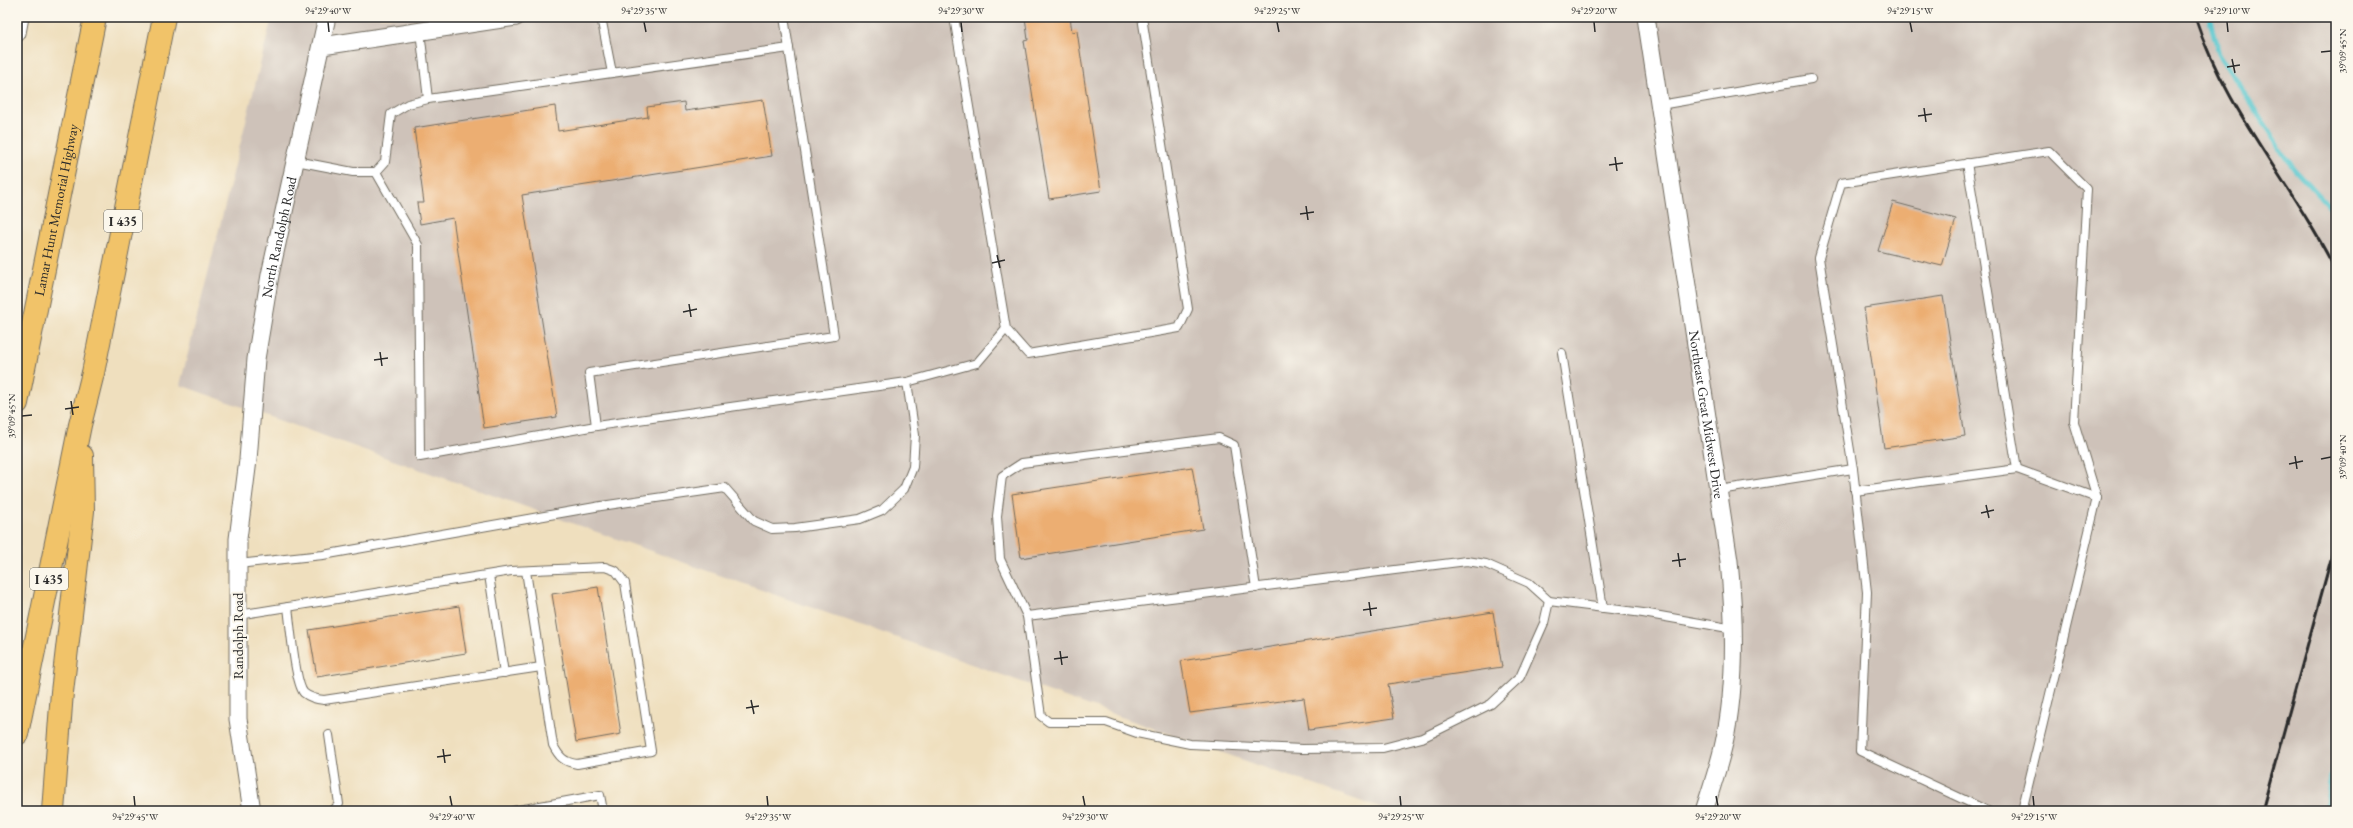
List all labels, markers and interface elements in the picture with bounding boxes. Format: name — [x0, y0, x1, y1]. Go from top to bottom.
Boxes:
text: 94°29'40"W — [305, 4, 352, 17]
text: 94°29'35"W — [621, 4, 668, 17]
text: 94°29'30"W — [938, 4, 985, 17]
text: 94°29'25"W — [1254, 4, 1301, 17]
text: 94°29'20"W — [1571, 4, 1618, 17]
text: 94°29'15"W — [1887, 4, 1934, 17]
text: 94°29'10"W — [2204, 4, 2251, 17]
text: 39°09'45"N — [2336, 28, 2349, 73]
street label: Lamar Hunt Memorial Highway — [30, 121, 82, 298]
street label: North Randolph Road — [257, 174, 301, 299]
road number: I 435 — [104, 210, 142, 232]
street label: Northeast Great Midwest Drive — [1685, 329, 1728, 500]
text: 39°09'45"N — [5, 393, 18, 438]
text: 39°09'40"N — [2336, 434, 2349, 479]
road number: I 435 — [30, 568, 68, 590]
street label: Randolph Road — [229, 592, 247, 679]
text: 94°29'45"W — [112, 810, 159, 823]
text: 94°29'40"W — [429, 810, 476, 823]
text: 94°29'35"W — [745, 810, 792, 823]
text: 94°29'30"W — [1062, 810, 1109, 823]
text: 94°29'25"W — [1378, 810, 1425, 823]
text: 94°29'20"W — [1695, 810, 1742, 823]
text: 94°29'15"W — [2011, 810, 2058, 823]

